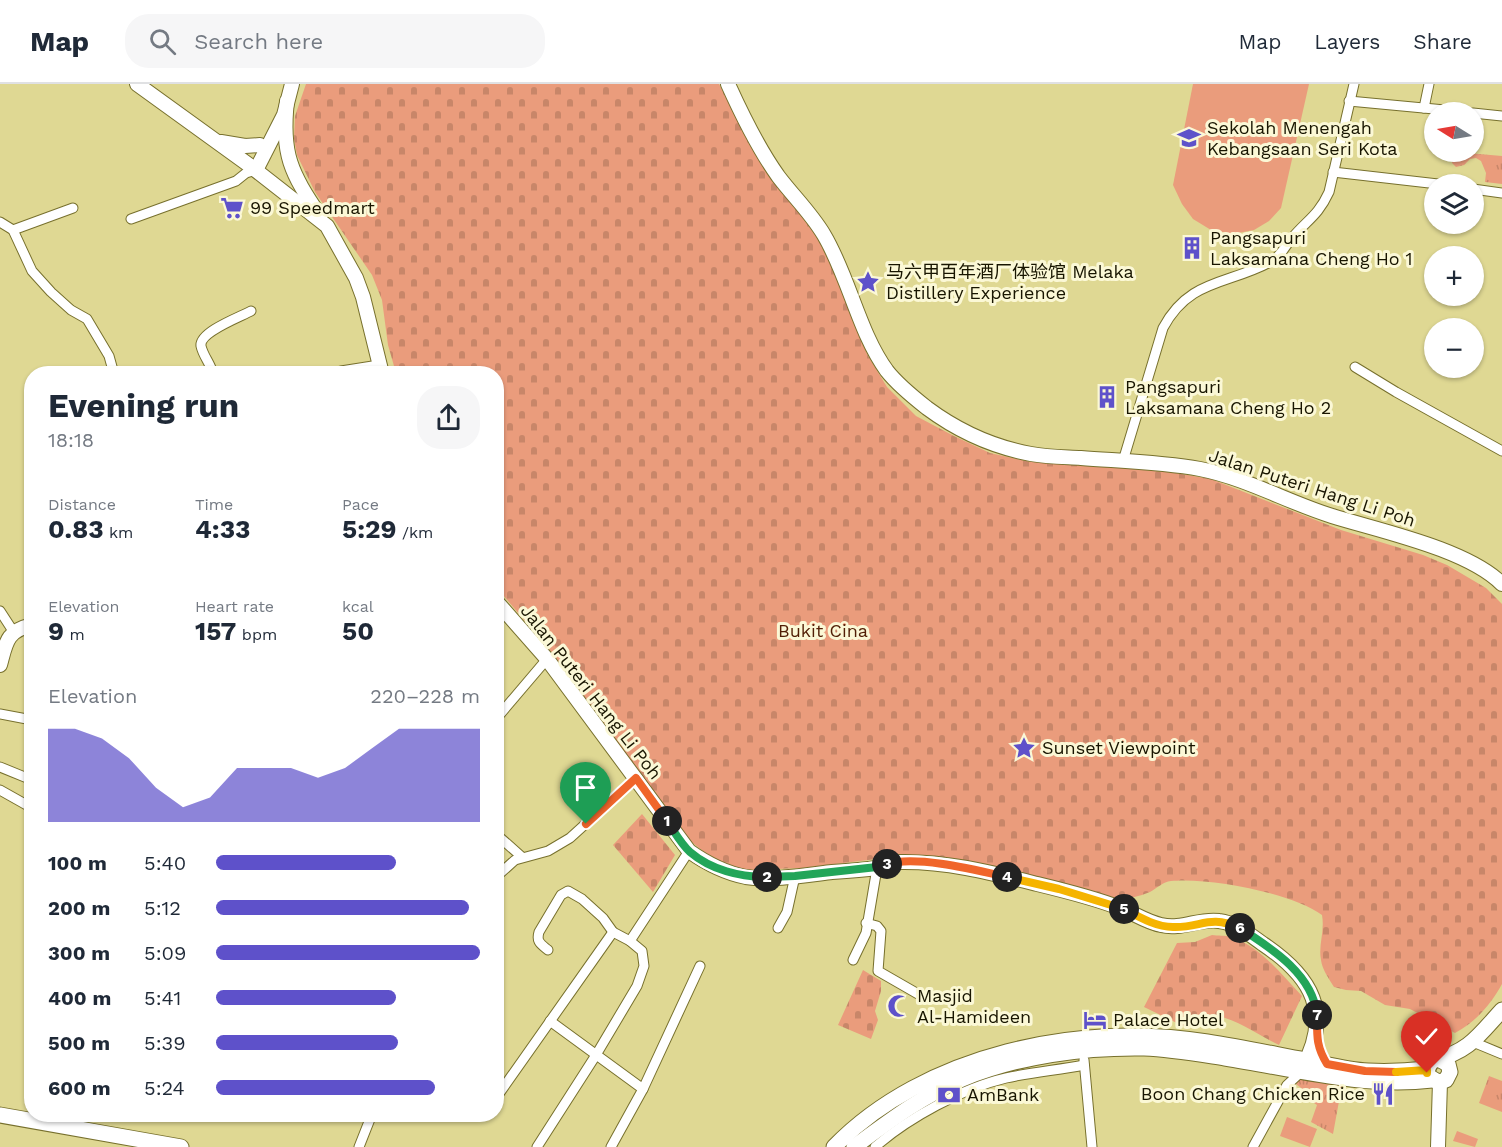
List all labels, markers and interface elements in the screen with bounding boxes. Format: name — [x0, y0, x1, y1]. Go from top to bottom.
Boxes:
search box — [125, 14, 545, 68]
text: Map — [30, 25, 89, 58]
icon: search — [146, 25, 179, 58]
text: Search here — [194, 29, 323, 54]
text: Map — [1238, 29, 1281, 54]
text: Layers — [1314, 29, 1380, 54]
text: Share — [1413, 29, 1472, 54]
north arrow — [1424, 102, 1484, 162]
map controls — [1424, 102, 1484, 378]
place label: Sekolah Menengah Kebangsaan Seri Kota — [1207, 117, 1397, 159]
school or university icon: Sekolah Menengah Kebangsaan Seri Kota — [1176, 125, 1202, 151]
button: layers — [1424, 174, 1484, 234]
supermarket icon: 99 Speedmart — [219, 195, 245, 221]
place label: 99 Speedmart — [250, 197, 375, 218]
place label: Pangsapuri Laksamana Cheng Ho 1 — [1210, 227, 1412, 269]
building icon: Pangsapuri Laksamana Cheng Ho 1 — [1179, 235, 1205, 261]
button: + — [1424, 246, 1484, 306]
place label: 马六甲百年酒厂体验馆 Melaka Distillery Experience — [886, 261, 1134, 303]
place icon: 马六甲百年酒厂体验馆 Melaka Distillery Experience — [855, 269, 881, 295]
button: − — [1424, 318, 1484, 378]
place label: Pangsapuri Laksamana Cheng Ho 2 — [1125, 376, 1331, 418]
building icon: Pangsapuri Laksamana Cheng Ho 2 — [1094, 384, 1120, 410]
text: Evening run — [48, 386, 239, 425]
button: share — [417, 386, 480, 449]
text: 18:18 — [48, 428, 94, 452]
street label: Jalan Puteri Hang Li Poh — [1206, 444, 1418, 531]
text: Distance — [48, 495, 116, 514]
text: Time — [195, 495, 233, 514]
text: Pace — [342, 495, 379, 514]
text: 0.83 — [48, 514, 104, 544]
text: 4:33 — [195, 514, 250, 544]
text: 5:29 — [342, 514, 397, 544]
text: km — [104, 523, 133, 542]
text: /km — [397, 523, 433, 542]
text: Elevation — [48, 597, 119, 616]
text: Heart rate — [195, 597, 274, 616]
text: kcal — [342, 597, 374, 616]
street label: Jalan Puteri Hang Li Poh — [517, 600, 666, 783]
text: 9 — [48, 616, 64, 646]
text: 157 — [195, 616, 236, 646]
text: 50 — [342, 616, 374, 646]
park label: Bukit Cina — [778, 620, 868, 641]
text: m — [64, 625, 85, 644]
text: bpm — [236, 625, 277, 644]
text: Elevation — [48, 684, 137, 708]
text: 220–228 m — [370, 684, 480, 708]
place icon: Sunset Viewpoint — [1011, 735, 1037, 761]
place label: Sunset Viewpoint — [1042, 737, 1196, 758]
pin — [560, 762, 611, 824]
icon: arrive — [569, 771, 602, 804]
pin: 1 — [652, 806, 682, 836]
text: 1 — [664, 811, 670, 830]
pin: 3 — [872, 849, 902, 879]
text: 100 m — [48, 851, 107, 875]
text: 5:40 — [144, 851, 186, 875]
text: 3 — [882, 854, 892, 873]
pin: 2 — [752, 862, 782, 892]
pin: 4 — [992, 862, 1022, 892]
text: 2 — [762, 867, 772, 886]
text: 4 — [1002, 867, 1012, 886]
pin: 5 — [1109, 894, 1139, 924]
text: 200 m — [48, 896, 110, 920]
text: 5:12 — [144, 896, 181, 920]
text: 5 — [1119, 899, 1129, 918]
pin: 6 — [1225, 913, 1255, 943]
text: 6 — [1235, 918, 1245, 937]
text: 300 m — [48, 941, 110, 965]
text: 5:09 — [144, 941, 186, 965]
place label: Masjid Al-Hamideen — [917, 985, 1031, 1027]
text: 400 m — [48, 986, 111, 1010]
text: 5:41 — [144, 986, 181, 1010]
mosque icon: Masjid Al-Hamideen — [886, 993, 912, 1019]
pin: 7 — [1302, 1000, 1332, 1030]
text: 7 — [1312, 1005, 1322, 1024]
hotel icon: Palace Hotel — [1082, 1007, 1108, 1033]
place label: Palace Hotel — [1113, 1009, 1224, 1030]
pin — [1401, 1011, 1452, 1073]
icon: check — [1410, 1020, 1443, 1053]
text: 500 m — [48, 1031, 110, 1055]
text: 5:39 — [144, 1031, 186, 1055]
text: 600 m — [48, 1076, 111, 1100]
text: 5:24 — [144, 1076, 185, 1100]
restaurant icon: Boon Chang Chicken Rice — [1370, 1081, 1396, 1107]
bank icon: AmBank — [936, 1082, 962, 1108]
place label: Boon Chang Chicken Rice — [1141, 1083, 1365, 1104]
place label: AmBank — [967, 1084, 1039, 1105]

